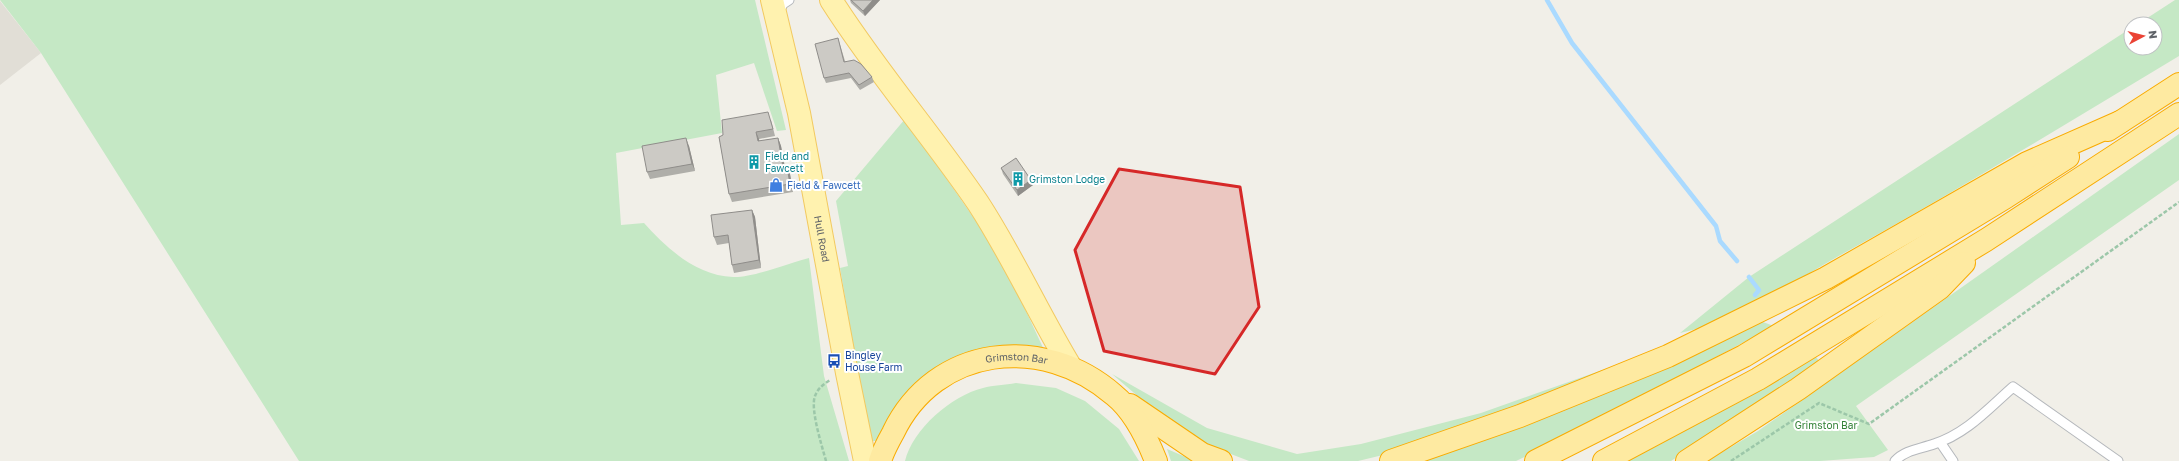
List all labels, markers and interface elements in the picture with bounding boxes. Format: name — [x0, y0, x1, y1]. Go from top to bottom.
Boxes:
north arrow — [2123, 16, 2163, 56]
text: N — [2146, 30, 2160, 40]
place label: Field and Fawcett — [765, 150, 809, 174]
building icon: Field and Fawcett — [746, 154, 762, 170]
building icon: Grimston Lodge — [1010, 171, 1026, 187]
place label: Grimston Lodge — [1029, 173, 1105, 185]
shop icon: Field & Fawcett — [768, 177, 784, 193]
place label: Field & Fawcett — [787, 179, 861, 191]
street label: Hull Road — [812, 214, 832, 263]
place label: Bingley House Farm — [845, 349, 903, 373]
street label: Grimston Bar — [984, 350, 1049, 366]
bus stop icon: Bingley House Farm — [826, 353, 842, 369]
park label: Grimston Bar — [1795, 419, 1857, 431]

